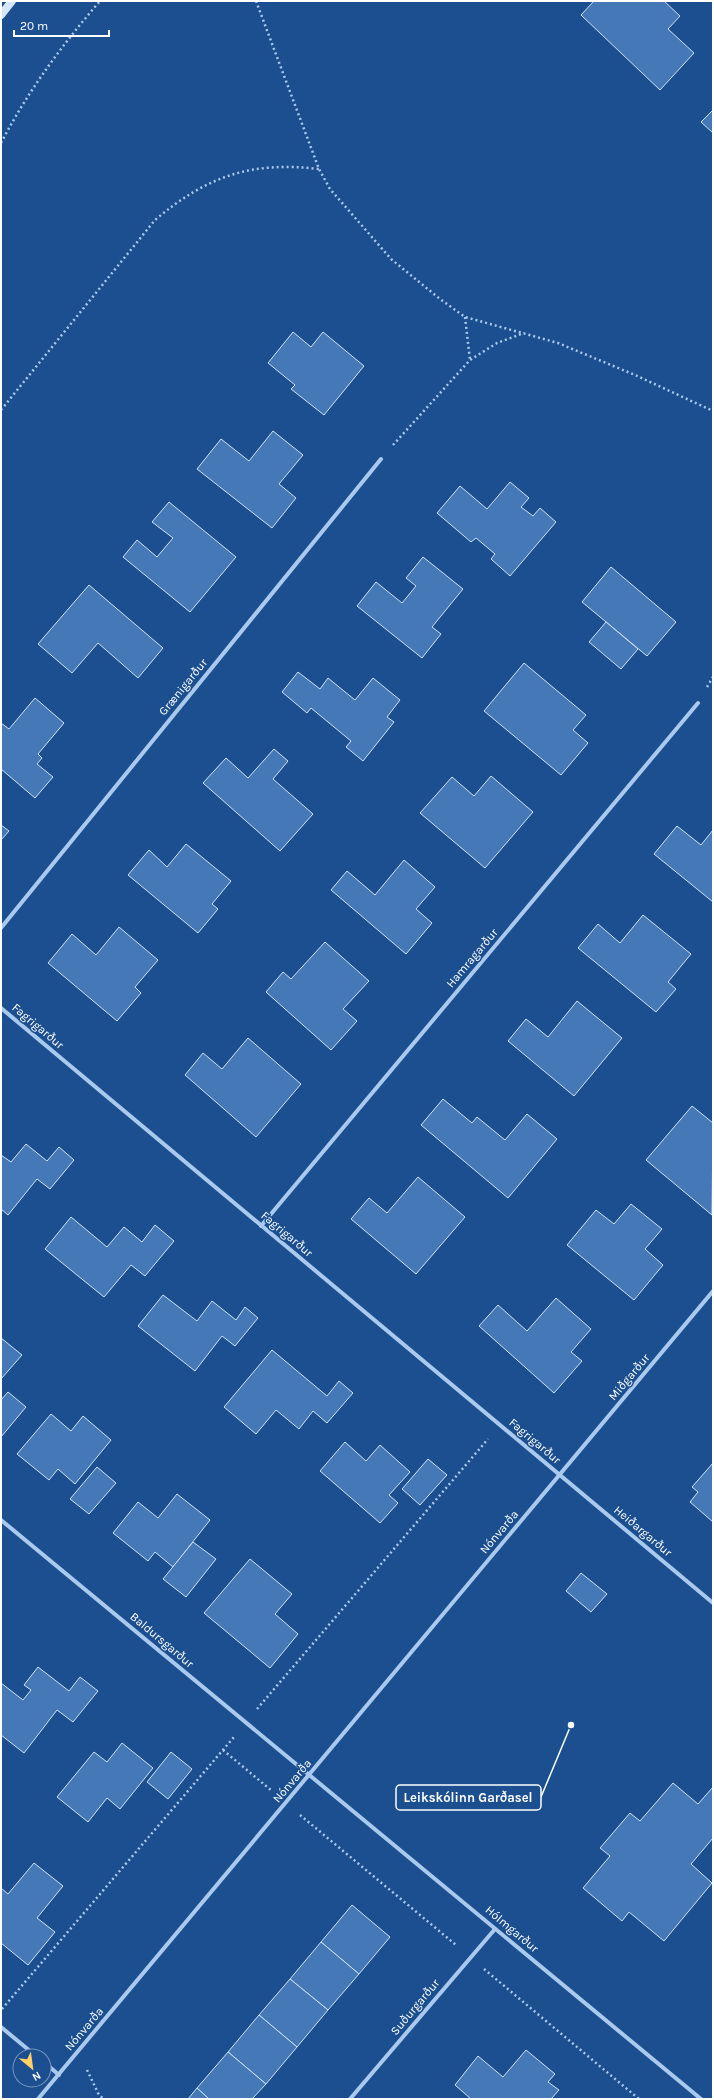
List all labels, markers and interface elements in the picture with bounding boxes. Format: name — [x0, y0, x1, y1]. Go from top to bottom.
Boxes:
scale bar — [14, 12, 109, 38]
text: 20 m — [20, 19, 48, 33]
street label: Grænigarður — [156, 655, 211, 718]
street label: Hamragarður — [443, 925, 501, 990]
street label: Fagrigarður — [9, 1000, 67, 1052]
street label: Fagrigarður — [258, 1208, 316, 1260]
street label: Miðgarður — [605, 1350, 653, 1403]
street label: Fagrigarður — [506, 1415, 564, 1467]
street label: Heiðargarður — [611, 1503, 675, 1560]
street label: Nónvarða — [477, 1507, 521, 1557]
street label: Baldursgarður — [127, 1609, 197, 1671]
street label: Nónvarða — [270, 1756, 314, 1806]
callout: Leikskólinn Garðasel — [396, 1785, 541, 1810]
text: Leikskólinn Garðasel — [403, 1790, 533, 1805]
street label: Hólmgarður — [483, 1903, 542, 1956]
street label: Suðurgarður — [388, 1976, 443, 2038]
street label: Nónvarða — [62, 2004, 106, 2054]
north arrow — [12, 2048, 52, 2088]
text: N — [30, 2069, 43, 2084]

